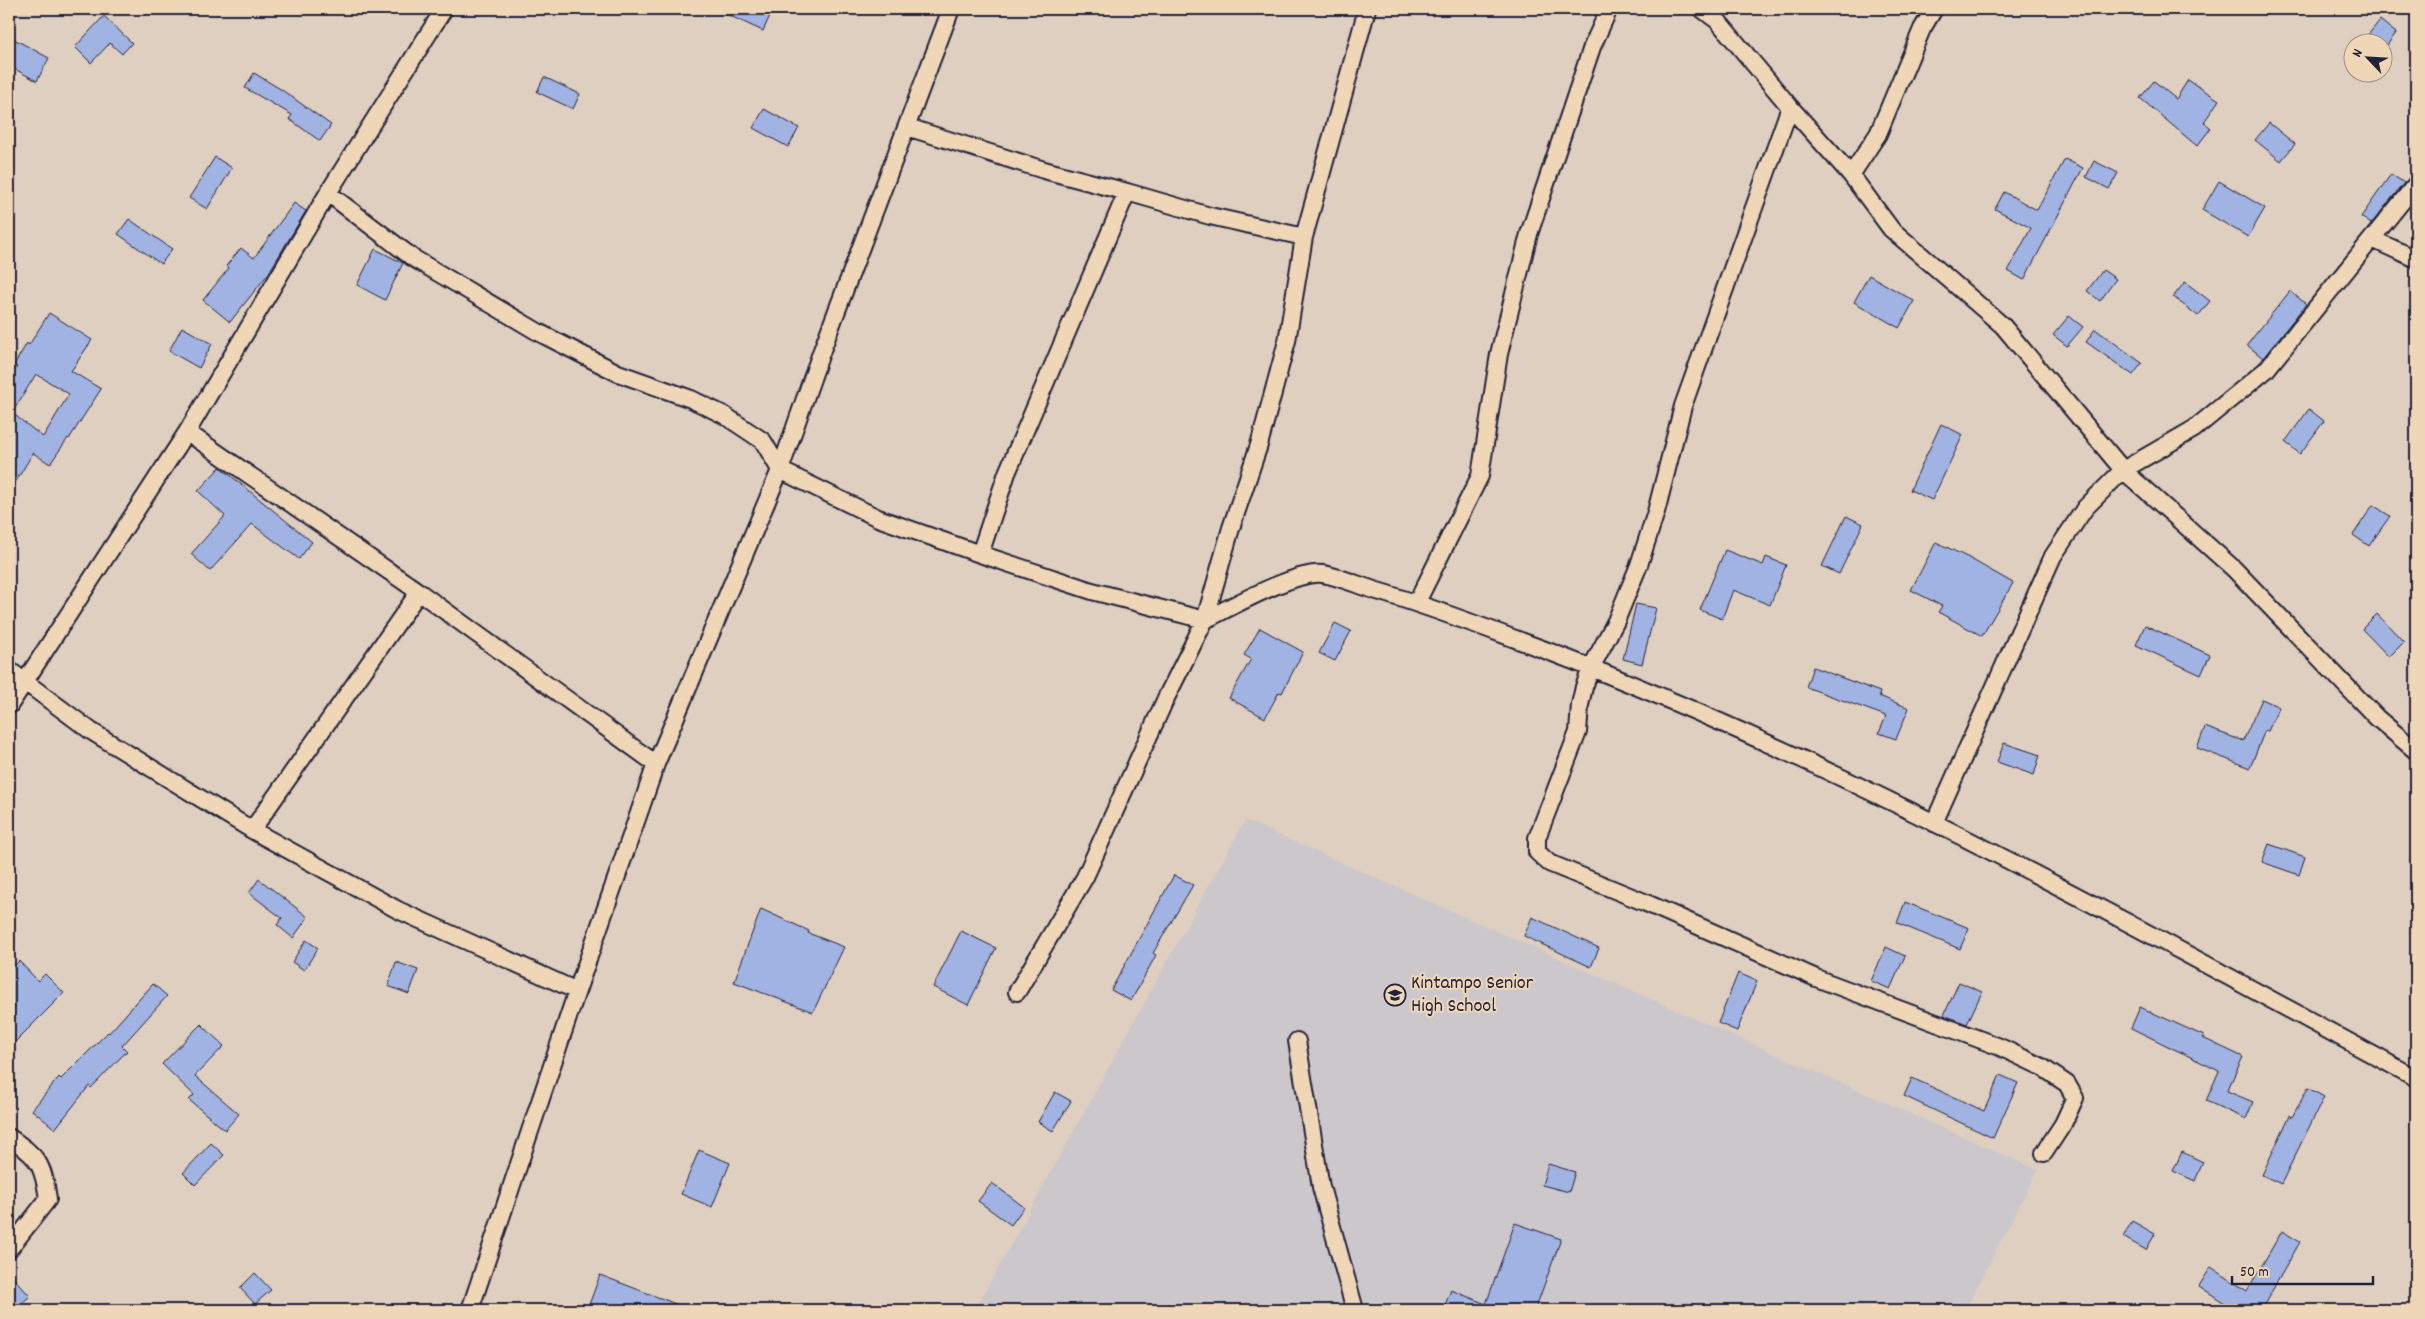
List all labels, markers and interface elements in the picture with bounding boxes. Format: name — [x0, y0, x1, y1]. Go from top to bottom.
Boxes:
north arrow — [2342, 32, 2392, 82]
text: N — [2348, 46, 2369, 61]
place label: Kintampo Senior High School — [1411, 970, 1534, 1021]
school or university icon: Kintampo Senior High School — [1383, 983, 1407, 1007]
scale bar — [2232, 1254, 2374, 1286]
text: 50 m — [2240, 1262, 2269, 1284]

